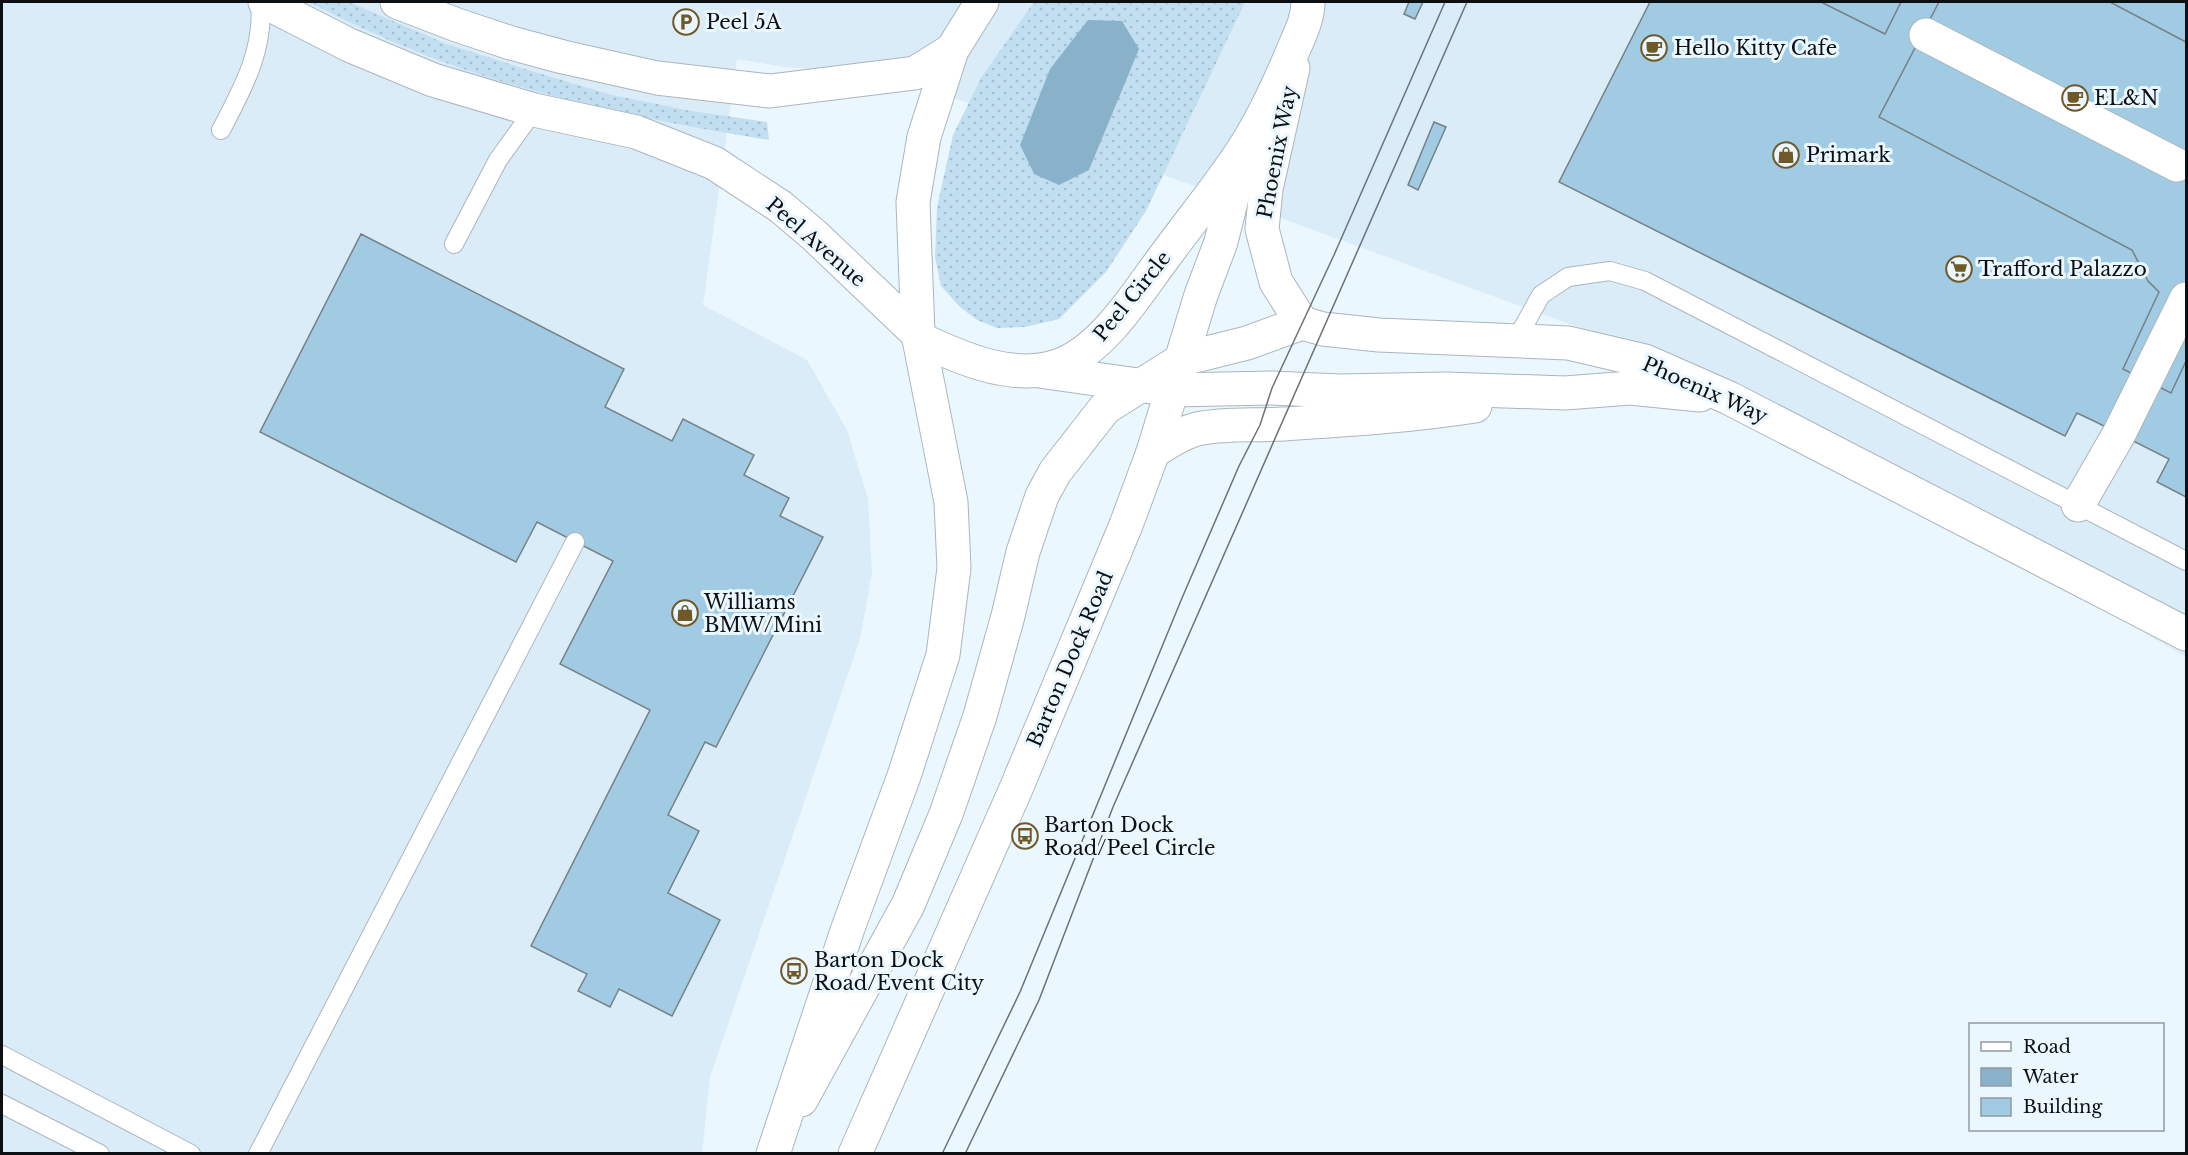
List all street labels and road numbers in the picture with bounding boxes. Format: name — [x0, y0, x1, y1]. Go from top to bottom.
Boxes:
street label: Phoenix Way — [1252, 83, 1302, 220]
street label: Peel Avenue — [761, 192, 871, 292]
street label: Peel Circle — [1088, 246, 1176, 346]
street label: Phoenix Way — [1639, 352, 1772, 428]
street label: Barton Dock Road — [1022, 568, 1118, 750]

